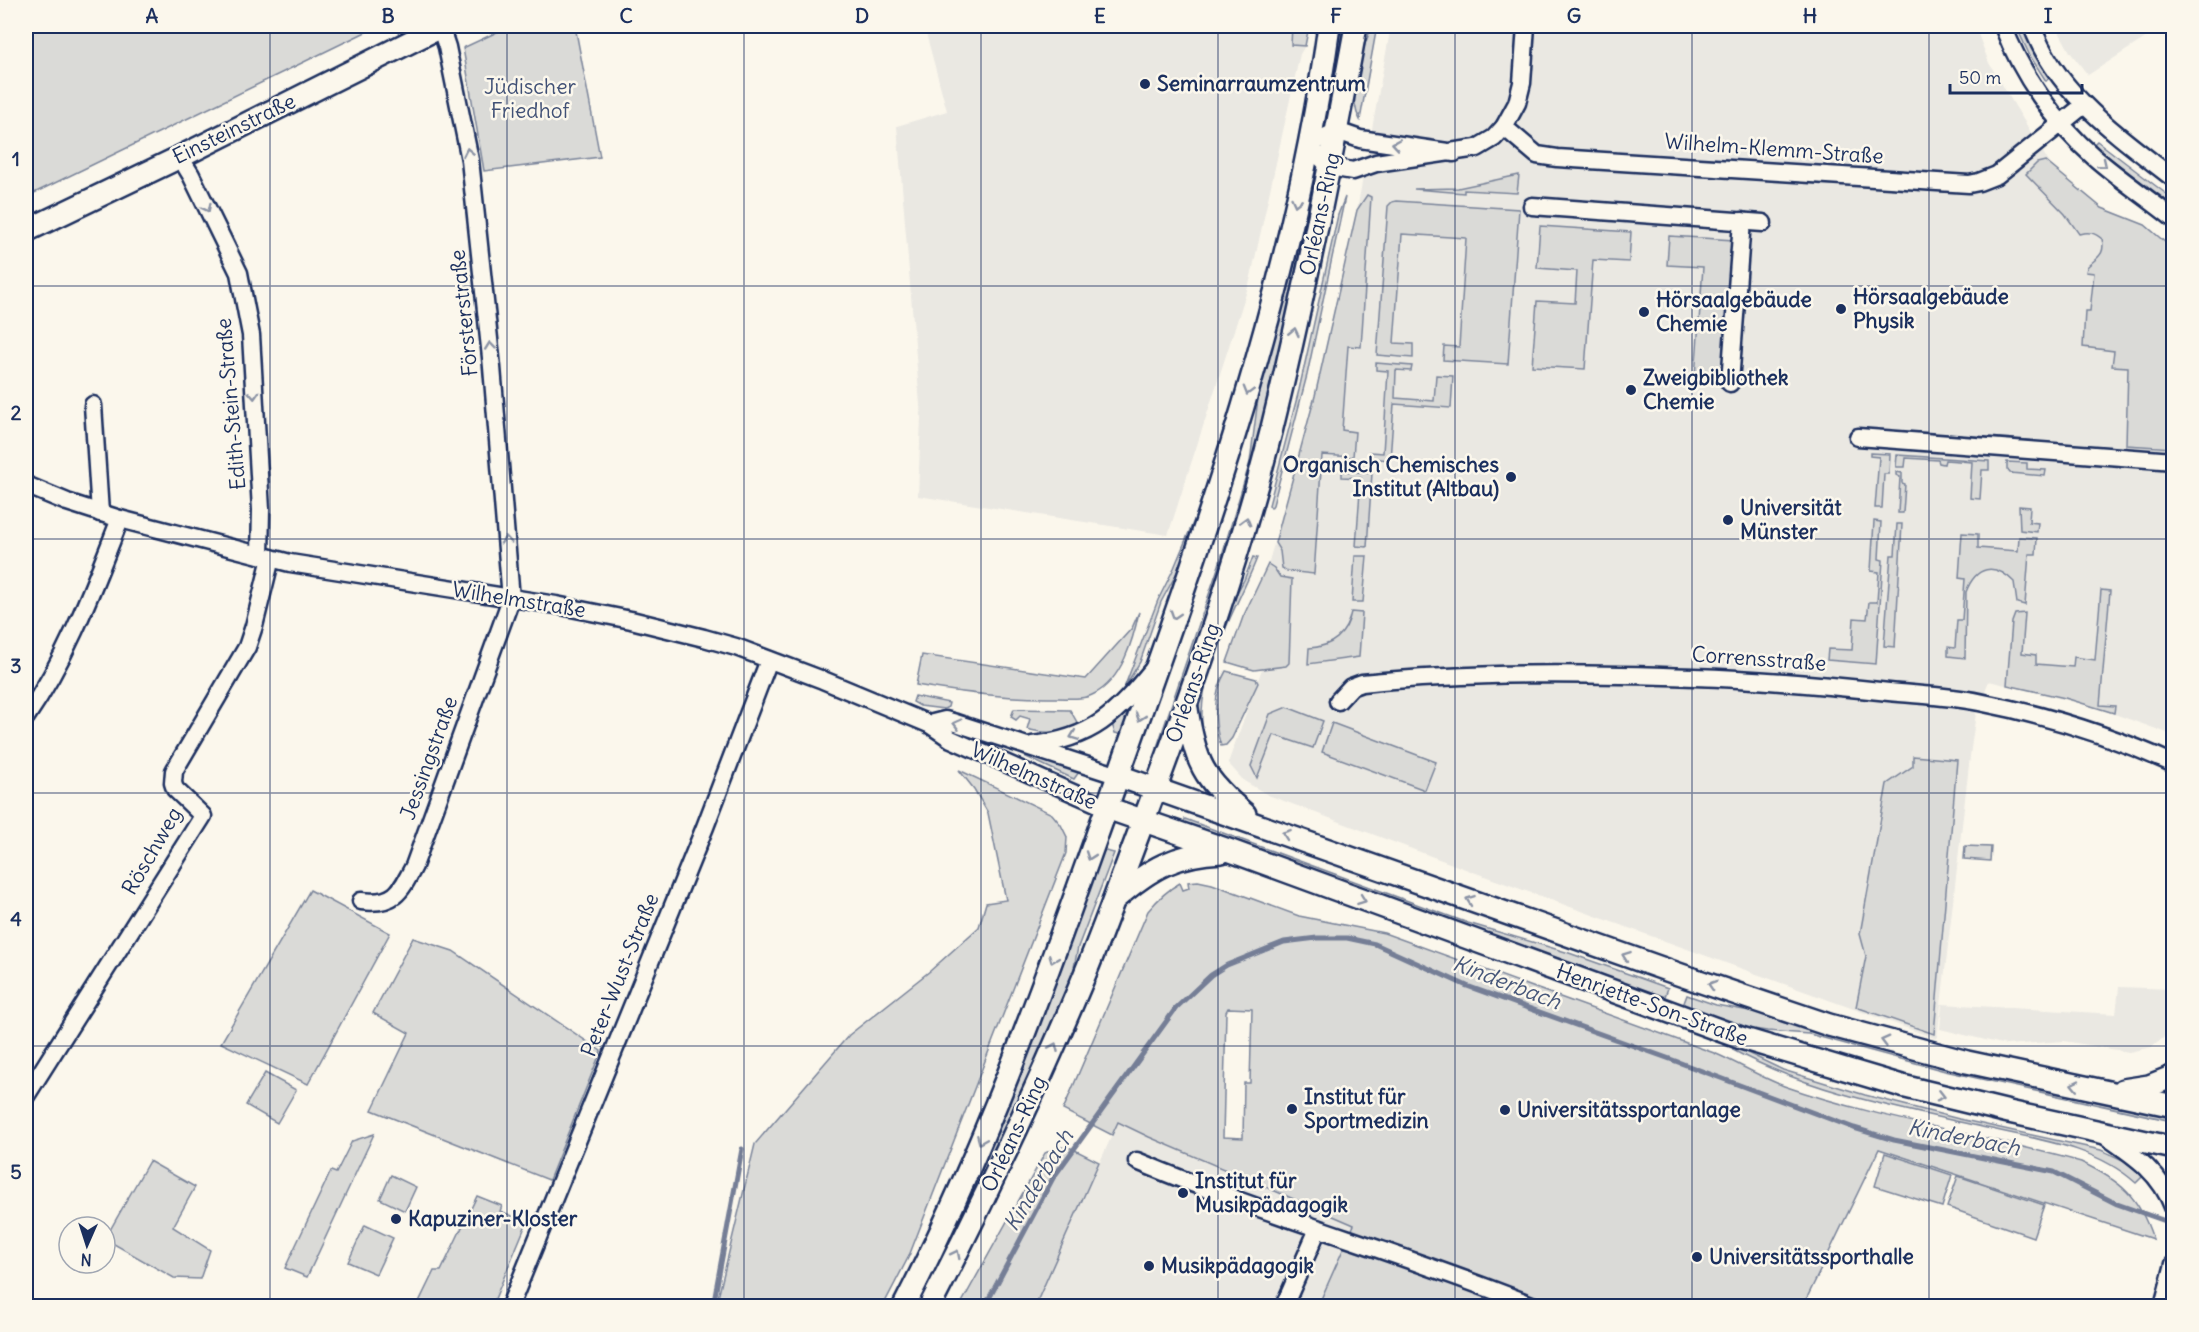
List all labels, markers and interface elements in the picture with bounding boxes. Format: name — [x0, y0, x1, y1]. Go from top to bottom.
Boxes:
text: A — [146, 3, 159, 28]
text: B — [381, 3, 395, 28]
text: C — [619, 3, 633, 28]
text: D — [855, 3, 869, 28]
text: E — [1094, 3, 1106, 28]
text: F — [1330, 3, 1342, 28]
text: G — [1567, 3, 1581, 28]
text: H — [1803, 3, 1817, 28]
text: I — [2044, 3, 2053, 28]
scale bar — [1950, 57, 2082, 95]
text: 50 m — [1959, 66, 2001, 89]
place label: Seminarraumzentrum — [1157, 70, 1367, 97]
park label: Jüdischer Friedhof — [484, 73, 576, 124]
marker: Seminarraumzentrum — [1138, 77, 1152, 91]
street label: Einsteinstraße — [168, 87, 300, 170]
street label: Wilhelm-Klemm-Straße — [1664, 127, 1884, 170]
one-way arrow — [1391, 138, 1401, 151]
text: 1 — [12, 146, 20, 171]
one-way arrow — [462, 147, 475, 157]
street label: Orléans-Ring — [1293, 150, 1346, 278]
one-way arrow — [2096, 157, 2107, 168]
one-way arrow — [1291, 197, 1304, 207]
one-way arrow — [200, 202, 212, 213]
street label: Försterstraße — [443, 248, 484, 378]
place label: Hörsaalgebäude Physik — [1853, 283, 2009, 334]
place label: Hörsaalgebäude Chemie — [1656, 286, 1812, 337]
marker: Hörsaalgebäude Physik — [1834, 302, 1848, 316]
marker: Hörsaalgebäude Chemie — [1637, 305, 1651, 319]
street label: Edith-Stein-Straße — [210, 317, 251, 491]
one-way arrow — [1287, 327, 1300, 337]
one-way arrow — [484, 341, 497, 350]
place label: Zweigbibliothek Chemie — [1643, 364, 1789, 415]
marker: Zweigbibliothek Chemie — [1624, 383, 1638, 397]
one-way arrow — [1242, 386, 1255, 396]
one-way arrow — [248, 390, 261, 399]
text: 2 — [11, 400, 22, 425]
place label: Organisch Chemisches Institut (Altbau) — [1283, 451, 1499, 502]
marker: Organisch Chemisches Institut (Altbau) — [1504, 470, 1518, 484]
place label: Universität Münster — [1740, 494, 1842, 545]
marker: Universität Münster — [1721, 513, 1735, 527]
one-way arrow — [1239, 516, 1251, 526]
one-way arrow — [500, 536, 513, 545]
street label: Wilhelmstraße — [450, 576, 588, 623]
one-way arrow — [1170, 609, 1182, 620]
street label: Orléans-Ring — [1159, 619, 1226, 746]
street label: Corrensstraße — [1691, 640, 1827, 677]
text: 3 — [10, 653, 22, 678]
street label: Jessingstraße — [394, 692, 463, 823]
one-way arrow — [1135, 711, 1148, 722]
one-way arrow — [952, 718, 962, 731]
one-way arrow — [1070, 729, 1080, 742]
street label: Wilhelmstraße — [967, 736, 1101, 815]
street label: Röschweg — [116, 802, 187, 899]
one-way arrow — [1281, 829, 1292, 842]
one-way arrow — [1085, 850, 1097, 861]
street label: Peter-Wust-Straße — [574, 889, 665, 1061]
one-way arrow — [1356, 892, 1367, 905]
one-way arrow — [1465, 894, 1476, 907]
text: 4 — [10, 906, 22, 931]
water label: Kinderbach — [1449, 949, 1566, 1016]
one-way arrow — [1621, 950, 1631, 963]
one-way arrow — [1048, 952, 1060, 963]
street label: Henriette-Son-Straße — [1553, 957, 1752, 1052]
one-way arrow — [1707, 980, 1717, 993]
one-way arrow — [1880, 1036, 1891, 1048]
one-way arrow — [1046, 1042, 1058, 1053]
street label: Orléans-Ring — [975, 1071, 1052, 1196]
one-way arrow — [2070, 1079, 2080, 1092]
place label: Institut für Sportmedizin — [1304, 1083, 1429, 1134]
one-way arrow — [1935, 1088, 1945, 1101]
place label: Universitätssportanlage — [1517, 1096, 1741, 1123]
marker: Institut für Sportmedizin — [1285, 1102, 1299, 1116]
marker: Universitätssportanlage — [1498, 1103, 1512, 1117]
water label: Kinderbach — [1906, 1112, 2024, 1162]
water label: Kinderbach — [997, 1123, 1080, 1236]
one-way arrow — [976, 1134, 988, 1145]
text: 5 — [10, 1159, 22, 1184]
place label: Institut für Musikpädagogik — [1195, 1167, 1348, 1218]
marker: Institut für Musikpädagogik — [1176, 1186, 1190, 1200]
place label: Kapuziner-Kloster — [408, 1205, 578, 1232]
marker: Kapuziner-Kloster — [389, 1212, 403, 1226]
north arrow — [57, 1215, 117, 1275]
place label: Universitätssporthalle — [1709, 1243, 1914, 1270]
text: N — [80, 1250, 92, 1270]
one-way arrow — [949, 1250, 961, 1261]
marker: Universitätssporthalle — [1690, 1250, 1704, 1264]
place label: Musikpädagogik — [1161, 1252, 1314, 1279]
marker: Musikpädagogik — [1142, 1259, 1156, 1273]

